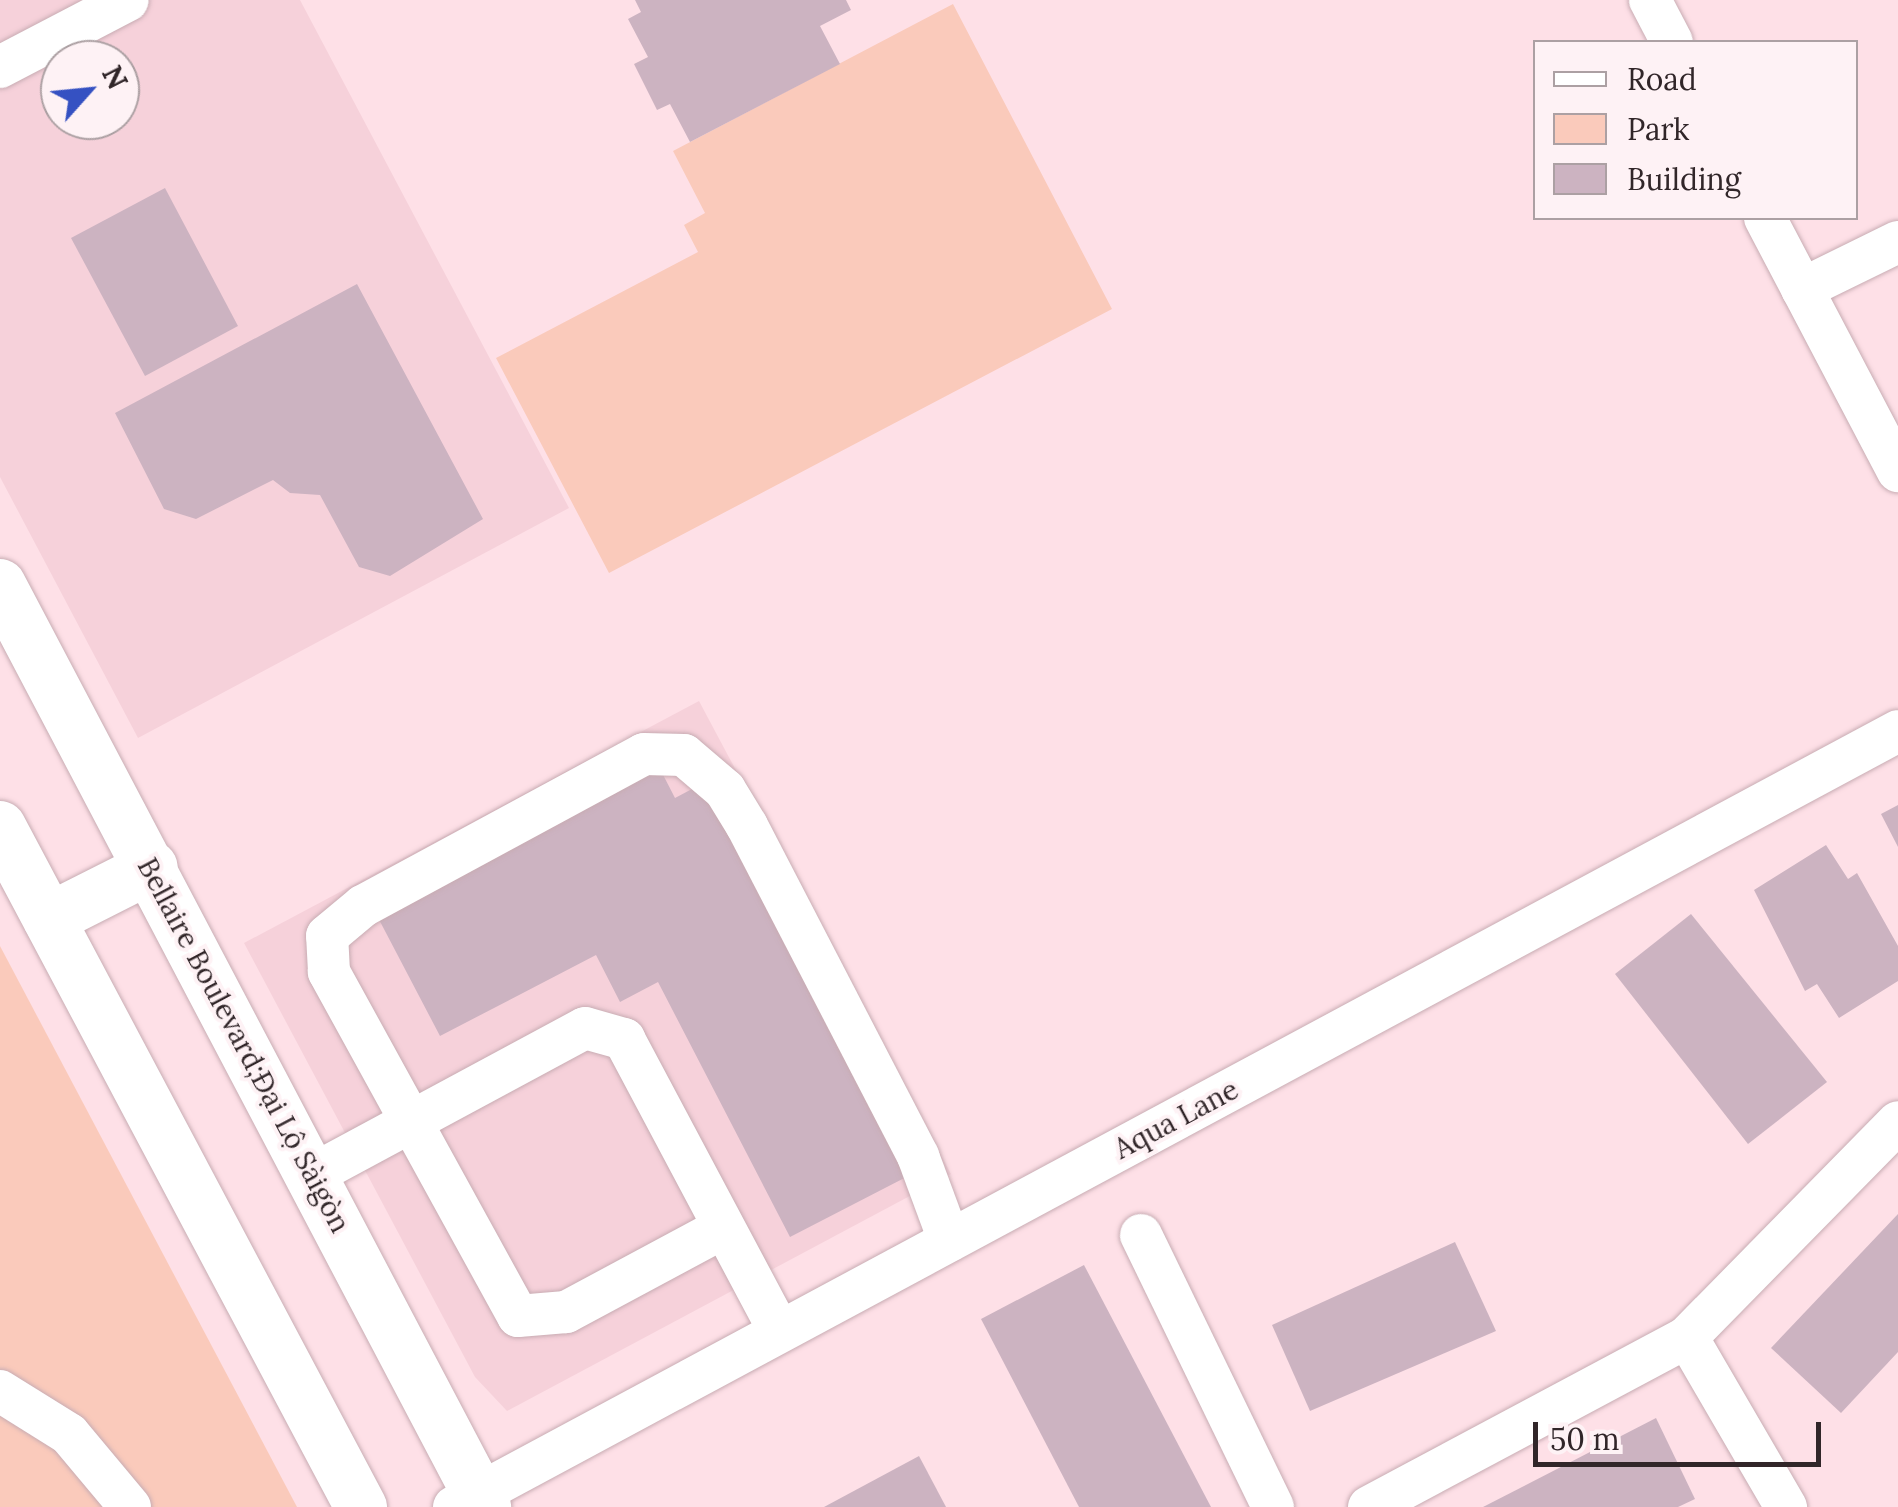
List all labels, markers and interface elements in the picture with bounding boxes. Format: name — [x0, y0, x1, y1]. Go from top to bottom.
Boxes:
north arrow — [40, 40, 140, 140]
legend — [1533, 40, 1858, 220]
text: N — [94, 59, 136, 95]
text: Road — [1627, 60, 1697, 98]
text: Park — [1627, 110, 1689, 148]
text: Building — [1627, 160, 1741, 198]
street label: Bellaire Boulevard;Đại Lộ Sàigòn — [131, 852, 357, 1238]
street label: Aqua Lane — [1108, 1072, 1244, 1166]
scale bar — [1538, 1402, 1826, 1464]
text: 50 m — [1550, 1420, 1620, 1458]

